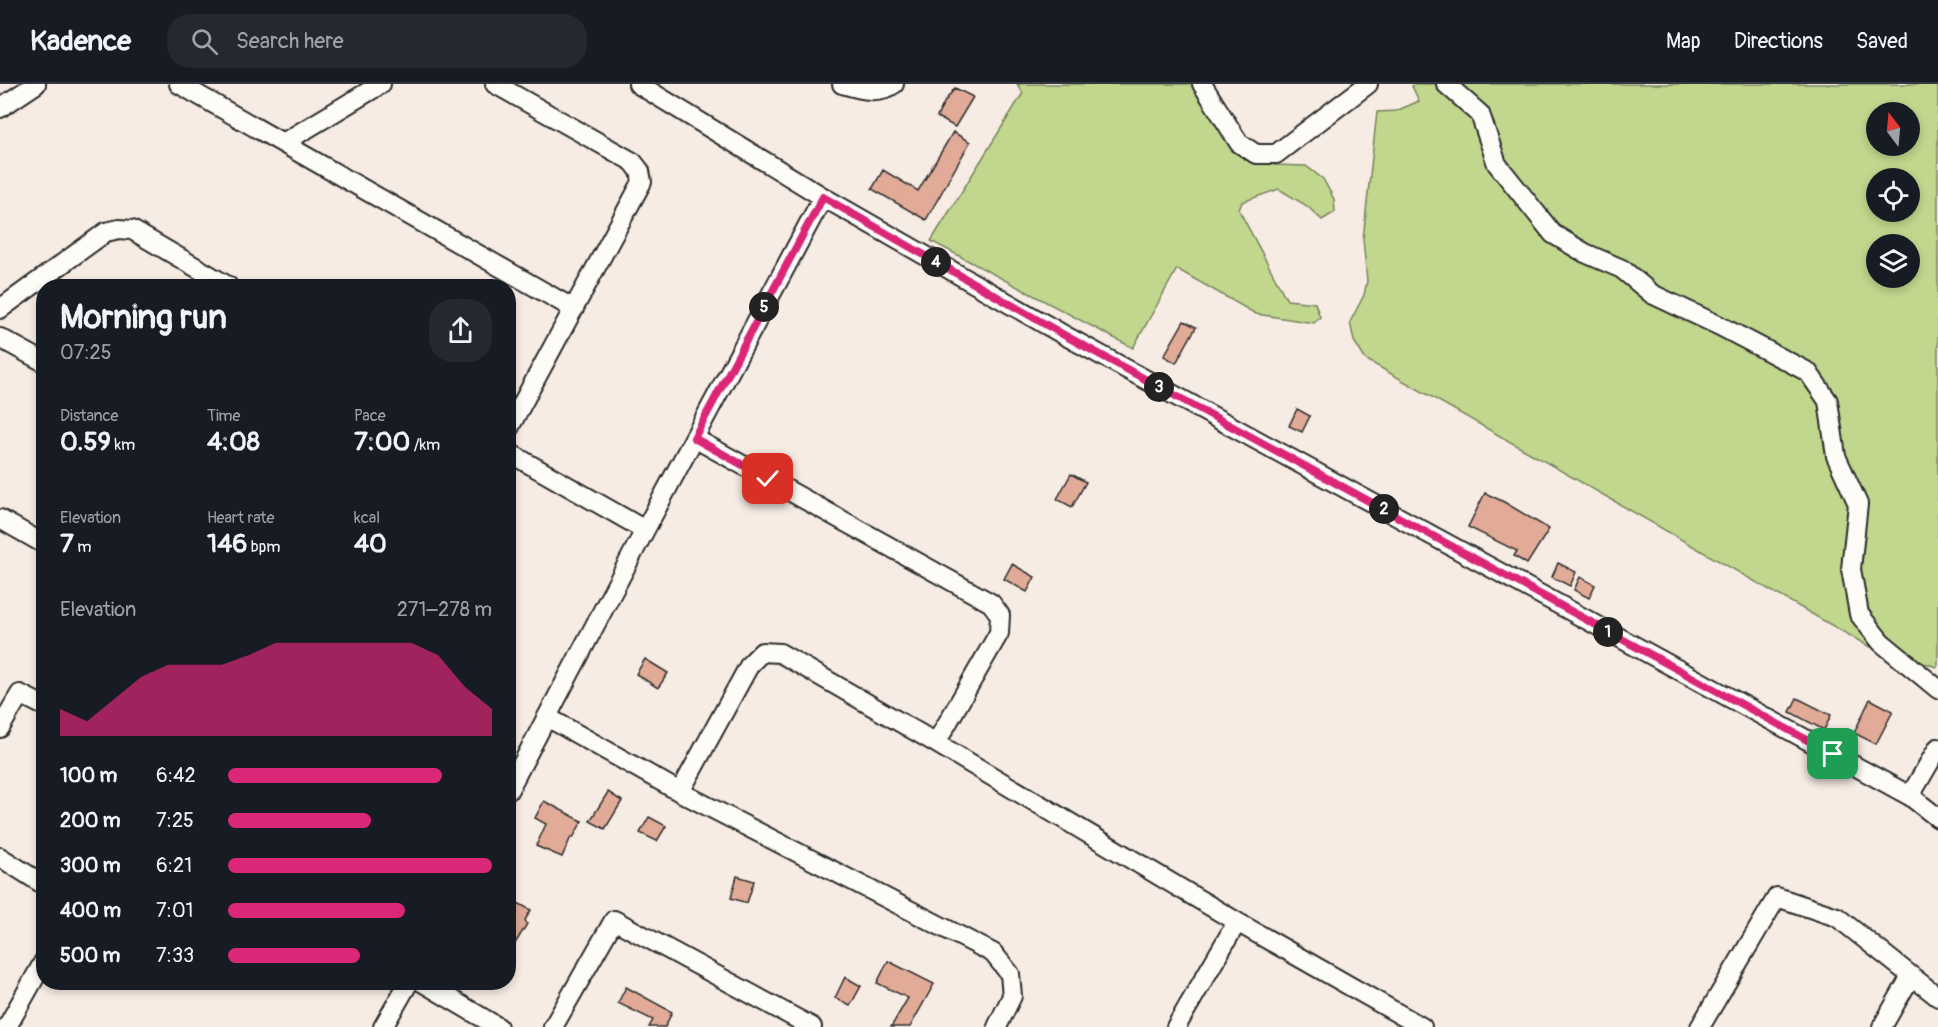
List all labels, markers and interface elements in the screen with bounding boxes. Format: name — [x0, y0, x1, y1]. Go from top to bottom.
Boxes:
search box — [167, 14, 587, 68]
text: Kadence — [30, 24, 131, 59]
icon: search — [188, 25, 221, 58]
text: Search here — [236, 27, 343, 55]
text: Map — [1666, 28, 1701, 55]
text: Directions — [1734, 28, 1823, 55]
text: Saved — [1856, 28, 1908, 55]
north arrow — [1866, 102, 1920, 156]
map controls — [1866, 102, 1920, 288]
button: locate — [1866, 168, 1920, 222]
button: layers — [1866, 234, 1920, 288]
pin: 4 — [921, 247, 951, 277]
text: 4 — [931, 252, 941, 272]
pin: 5 — [749, 292, 779, 322]
text: Morning run — [60, 297, 227, 338]
text: 5 — [760, 297, 768, 317]
button: share — [429, 299, 492, 362]
text: 07:25 — [60, 340, 112, 365]
pin: 3 — [1144, 372, 1174, 402]
text: 3 — [1155, 377, 1163, 397]
text: Distance — [60, 406, 119, 426]
text: Time — [207, 406, 240, 426]
text: Pace — [354, 406, 386, 426]
text: 0.59 — [60, 426, 111, 458]
text: 4:08 — [207, 426, 260, 458]
text: 7:00 — [354, 426, 410, 458]
text: km — [111, 435, 135, 455]
text: /km — [410, 435, 440, 455]
pin — [742, 453, 793, 504]
icon: check — [751, 462, 784, 495]
pin: 2 — [1369, 494, 1399, 524]
text: 2 — [1380, 499, 1388, 519]
text: Elevation — [60, 508, 121, 528]
text: Heart rate — [207, 508, 274, 528]
text: kcal — [354, 508, 380, 528]
text: 7 — [60, 528, 74, 560]
text: 146 — [207, 528, 247, 560]
text: 40 — [354, 528, 387, 560]
text: m — [74, 537, 91, 557]
text: bpm — [247, 537, 280, 557]
text: Elevation — [60, 597, 136, 622]
text: 271–278 m — [397, 597, 492, 622]
pin: 1 — [1593, 617, 1623, 647]
text: 1 — [1605, 622, 1611, 642]
pin — [1807, 728, 1858, 779]
icon: arrive — [1816, 737, 1849, 770]
text: 100 m — [60, 763, 117, 788]
text: 6:42 — [156, 763, 196, 788]
text: 200 m — [60, 808, 121, 833]
text: 7:25 — [156, 808, 194, 833]
text: 300 m — [60, 853, 121, 878]
text: 6:21 — [156, 853, 192, 878]
text: 400 m — [60, 898, 121, 923]
text: 7:01 — [156, 898, 193, 923]
text: 500 m — [60, 943, 120, 968]
text: 7:33 — [156, 943, 194, 968]

